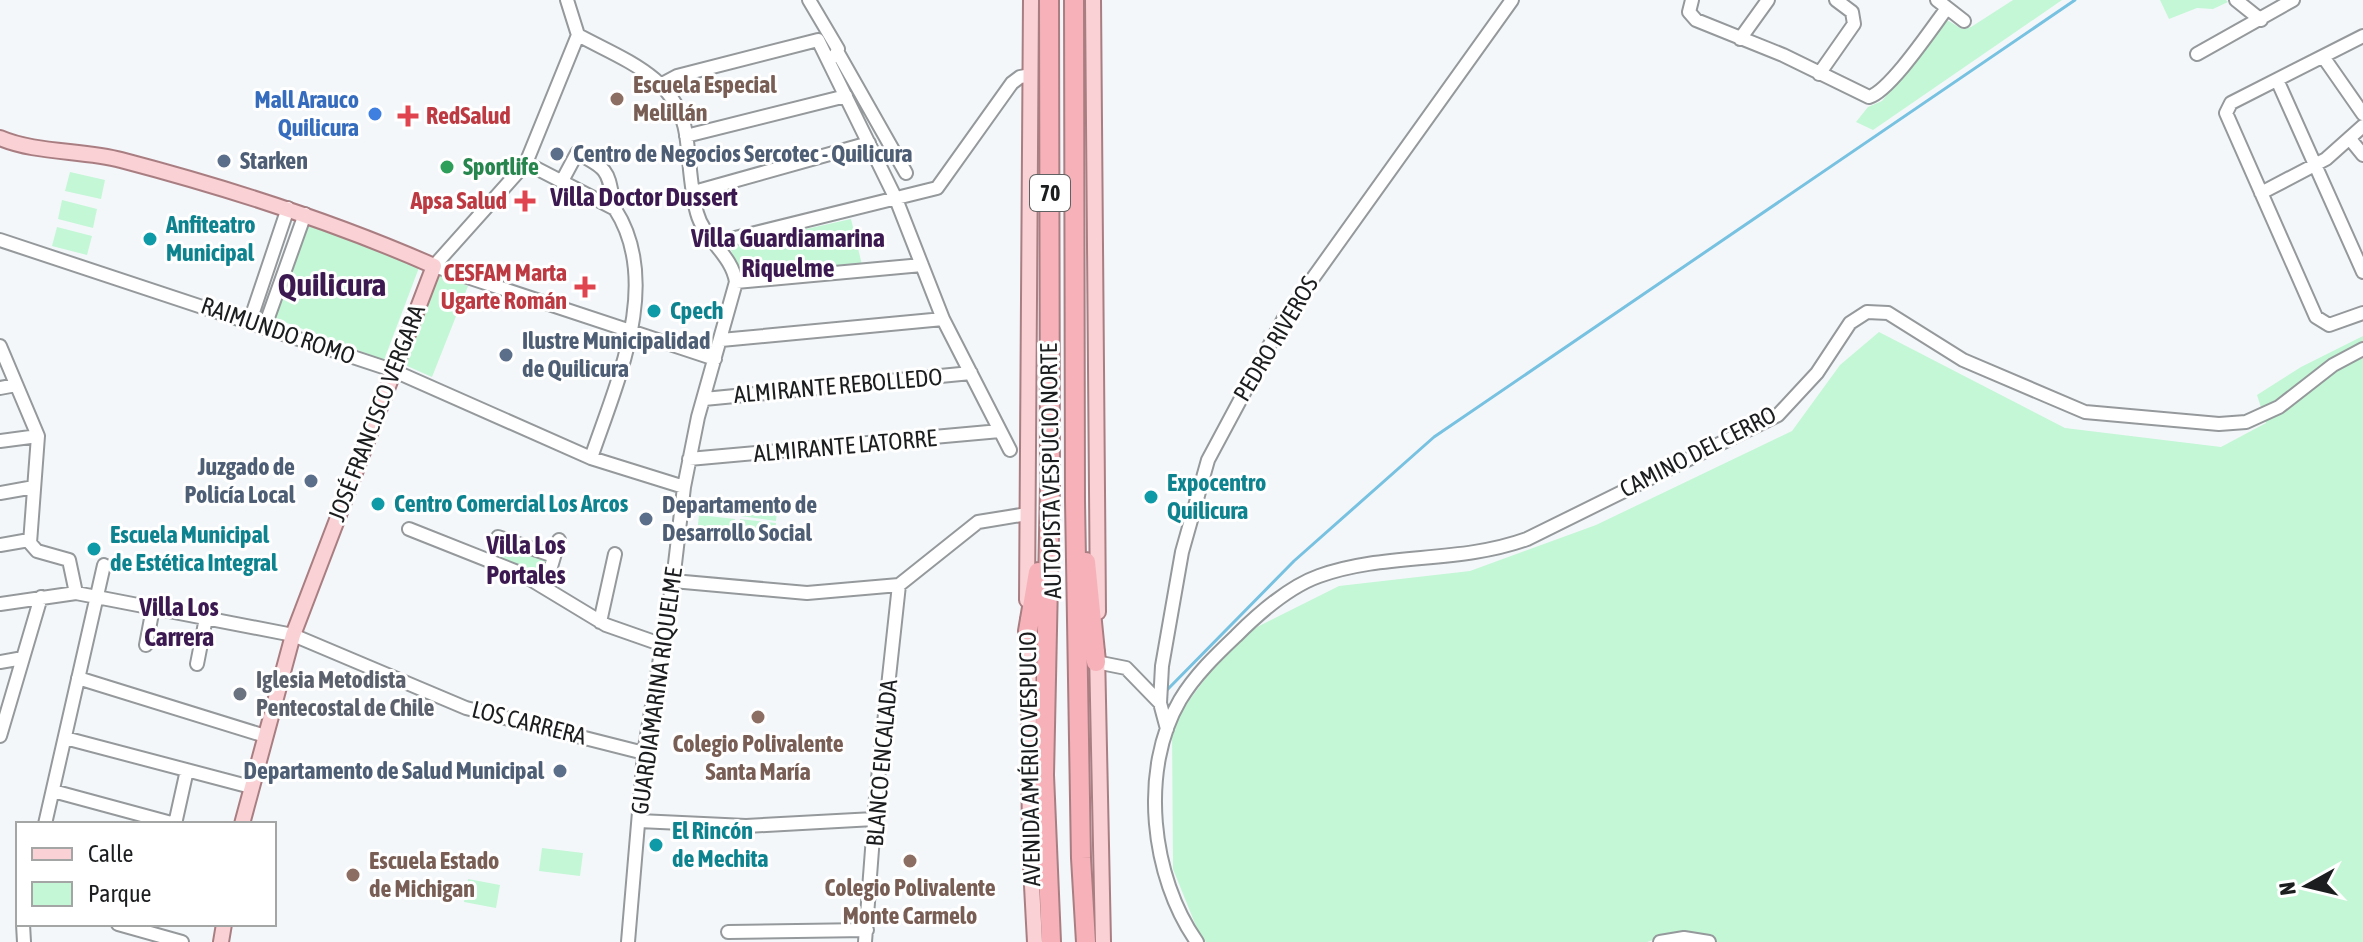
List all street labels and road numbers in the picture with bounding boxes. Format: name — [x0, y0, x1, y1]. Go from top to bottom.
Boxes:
road number: 70 — [1030, 175, 1070, 211]
street label: PEDRO RIVEROS — [1228, 272, 1323, 406]
street label: RAIMUNDO ROMO — [198, 292, 359, 369]
street label: JOSÉ FRANCISCO VERGARA — [323, 301, 430, 525]
street label: AUTOPISTA VESPUCIO NORTE — [1035, 343, 1066, 599]
street label: ALMIRANTE REBOLLEDO — [733, 363, 943, 408]
street label: CAMINO DEL CERRO — [1615, 401, 1780, 502]
street label: ALMIRANTE LATORRE — [752, 424, 938, 467]
street label: GUARDIAMARINA RIQUELME — [626, 566, 687, 816]
street label: AVENIDA AMÉRICO VESPUCIO — [1014, 631, 1045, 887]
street label: BLANCO ENCALADA — [861, 678, 902, 848]
street label: LOS CARRERA — [469, 695, 589, 750]

